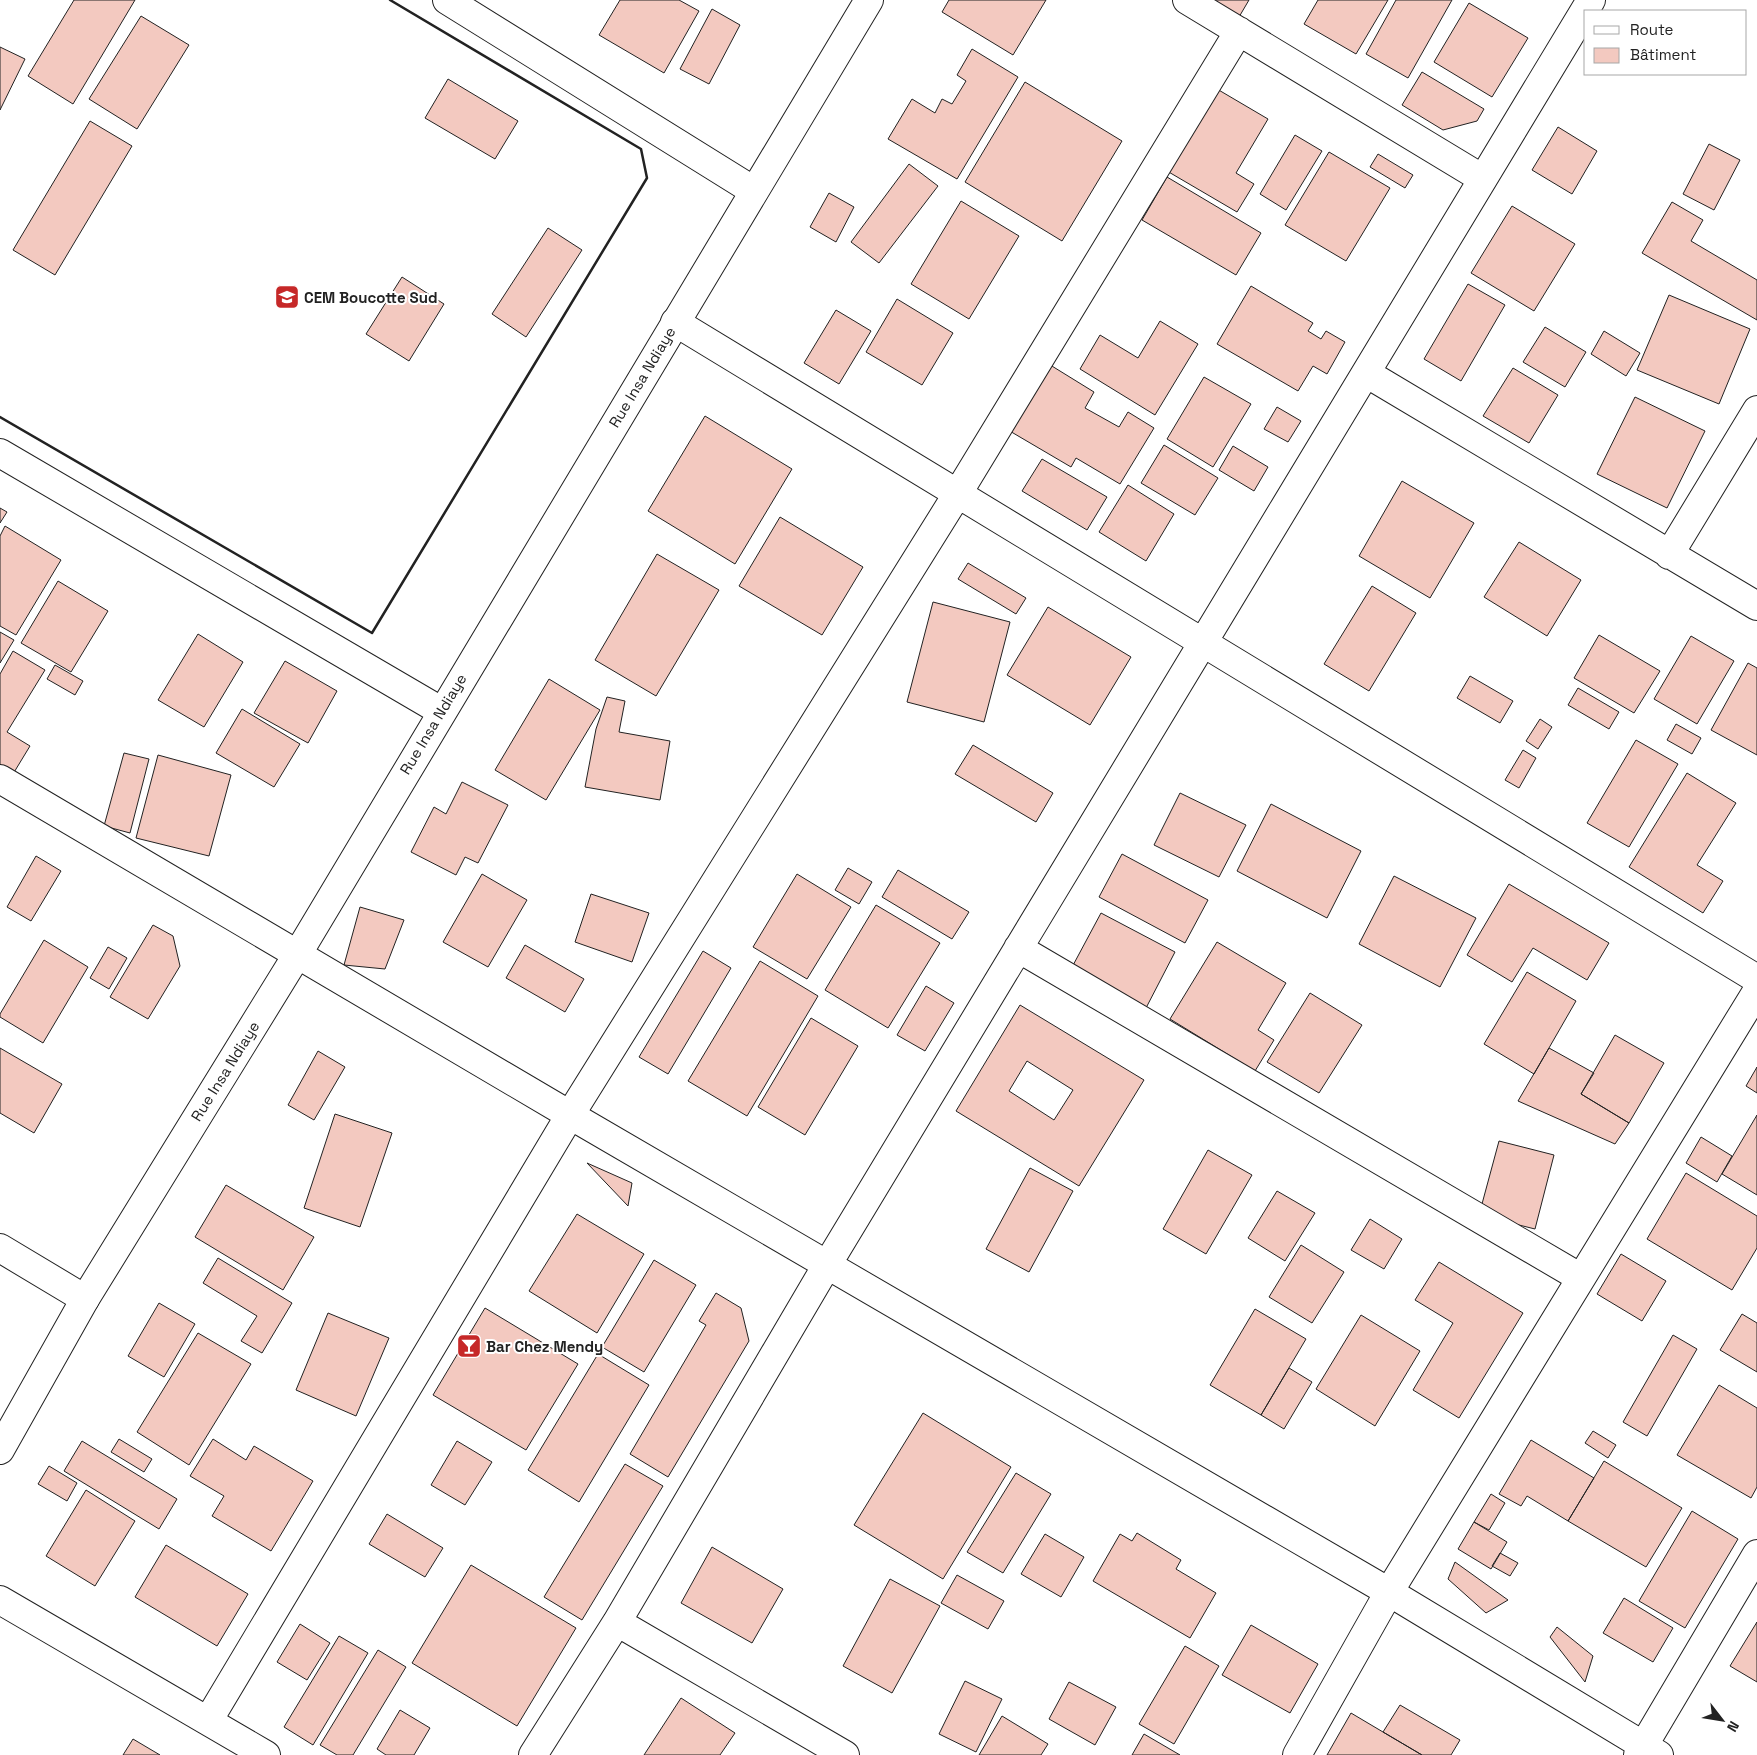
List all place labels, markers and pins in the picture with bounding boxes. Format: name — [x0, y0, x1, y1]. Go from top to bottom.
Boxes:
school or university icon: CEM Boucotte Sud — [274, 284, 300, 310]
place label: CEM Boucotte Sud — [304, 288, 437, 307]
bar icon: Bar Chez Mendy — [456, 1333, 482, 1359]
place label: Bar Chez Mendy — [486, 1337, 603, 1356]

